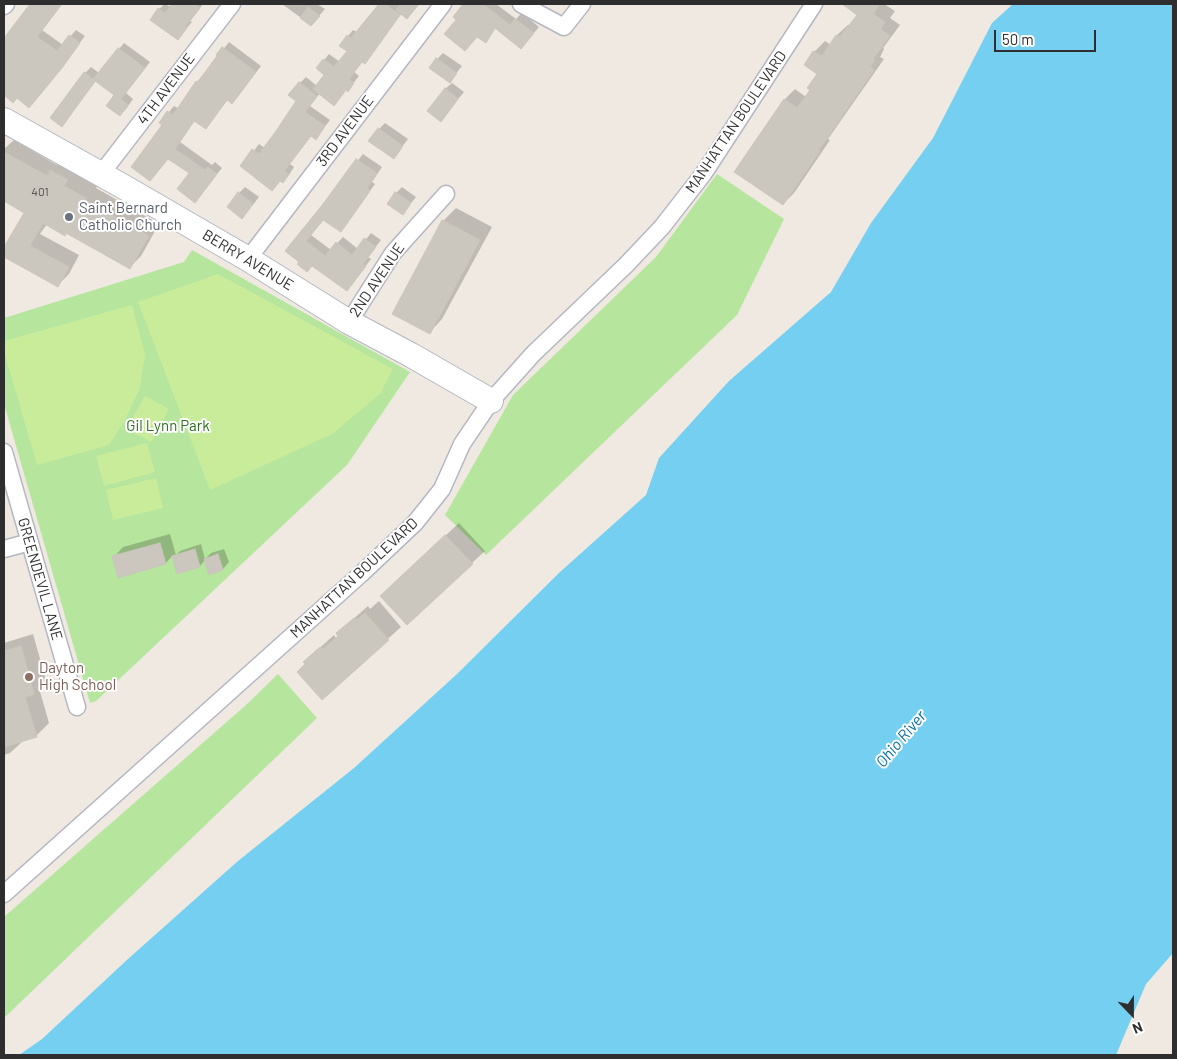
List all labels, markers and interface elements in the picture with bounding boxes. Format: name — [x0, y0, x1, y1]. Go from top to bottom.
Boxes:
scale bar — [997, 20, 1100, 52]
text: 50 m — [1002, 30, 1034, 48]
street label: MANHATTAN BOULEVARD — [682, 47, 790, 197]
street label: 4TH AVENUE — [133, 50, 199, 128]
street label: 3RD AVENUE — [312, 92, 378, 170]
house number: 401 — [31, 185, 49, 199]
place label: Saint Bernard Catholic Church — [79, 199, 182, 234]
marker: Saint Bernard Catholic Church — [63, 211, 75, 223]
street label: BERRY AVENUE — [199, 226, 297, 294]
street label: 2ND AVENUE — [346, 240, 408, 320]
park label: Gil Lynn Park — [126, 417, 210, 435]
street label: MANHATTAN BOULEVARD — [287, 514, 421, 642]
street label: GREENDEVIL LANE — [14, 516, 66, 642]
place label: Dayton High School — [39, 659, 116, 694]
marker: Dayton High School — [23, 671, 35, 683]
water label: Ohio River — [872, 707, 930, 771]
north arrow — [1107, 989, 1157, 1039]
text: N — [1130, 1019, 1145, 1038]

